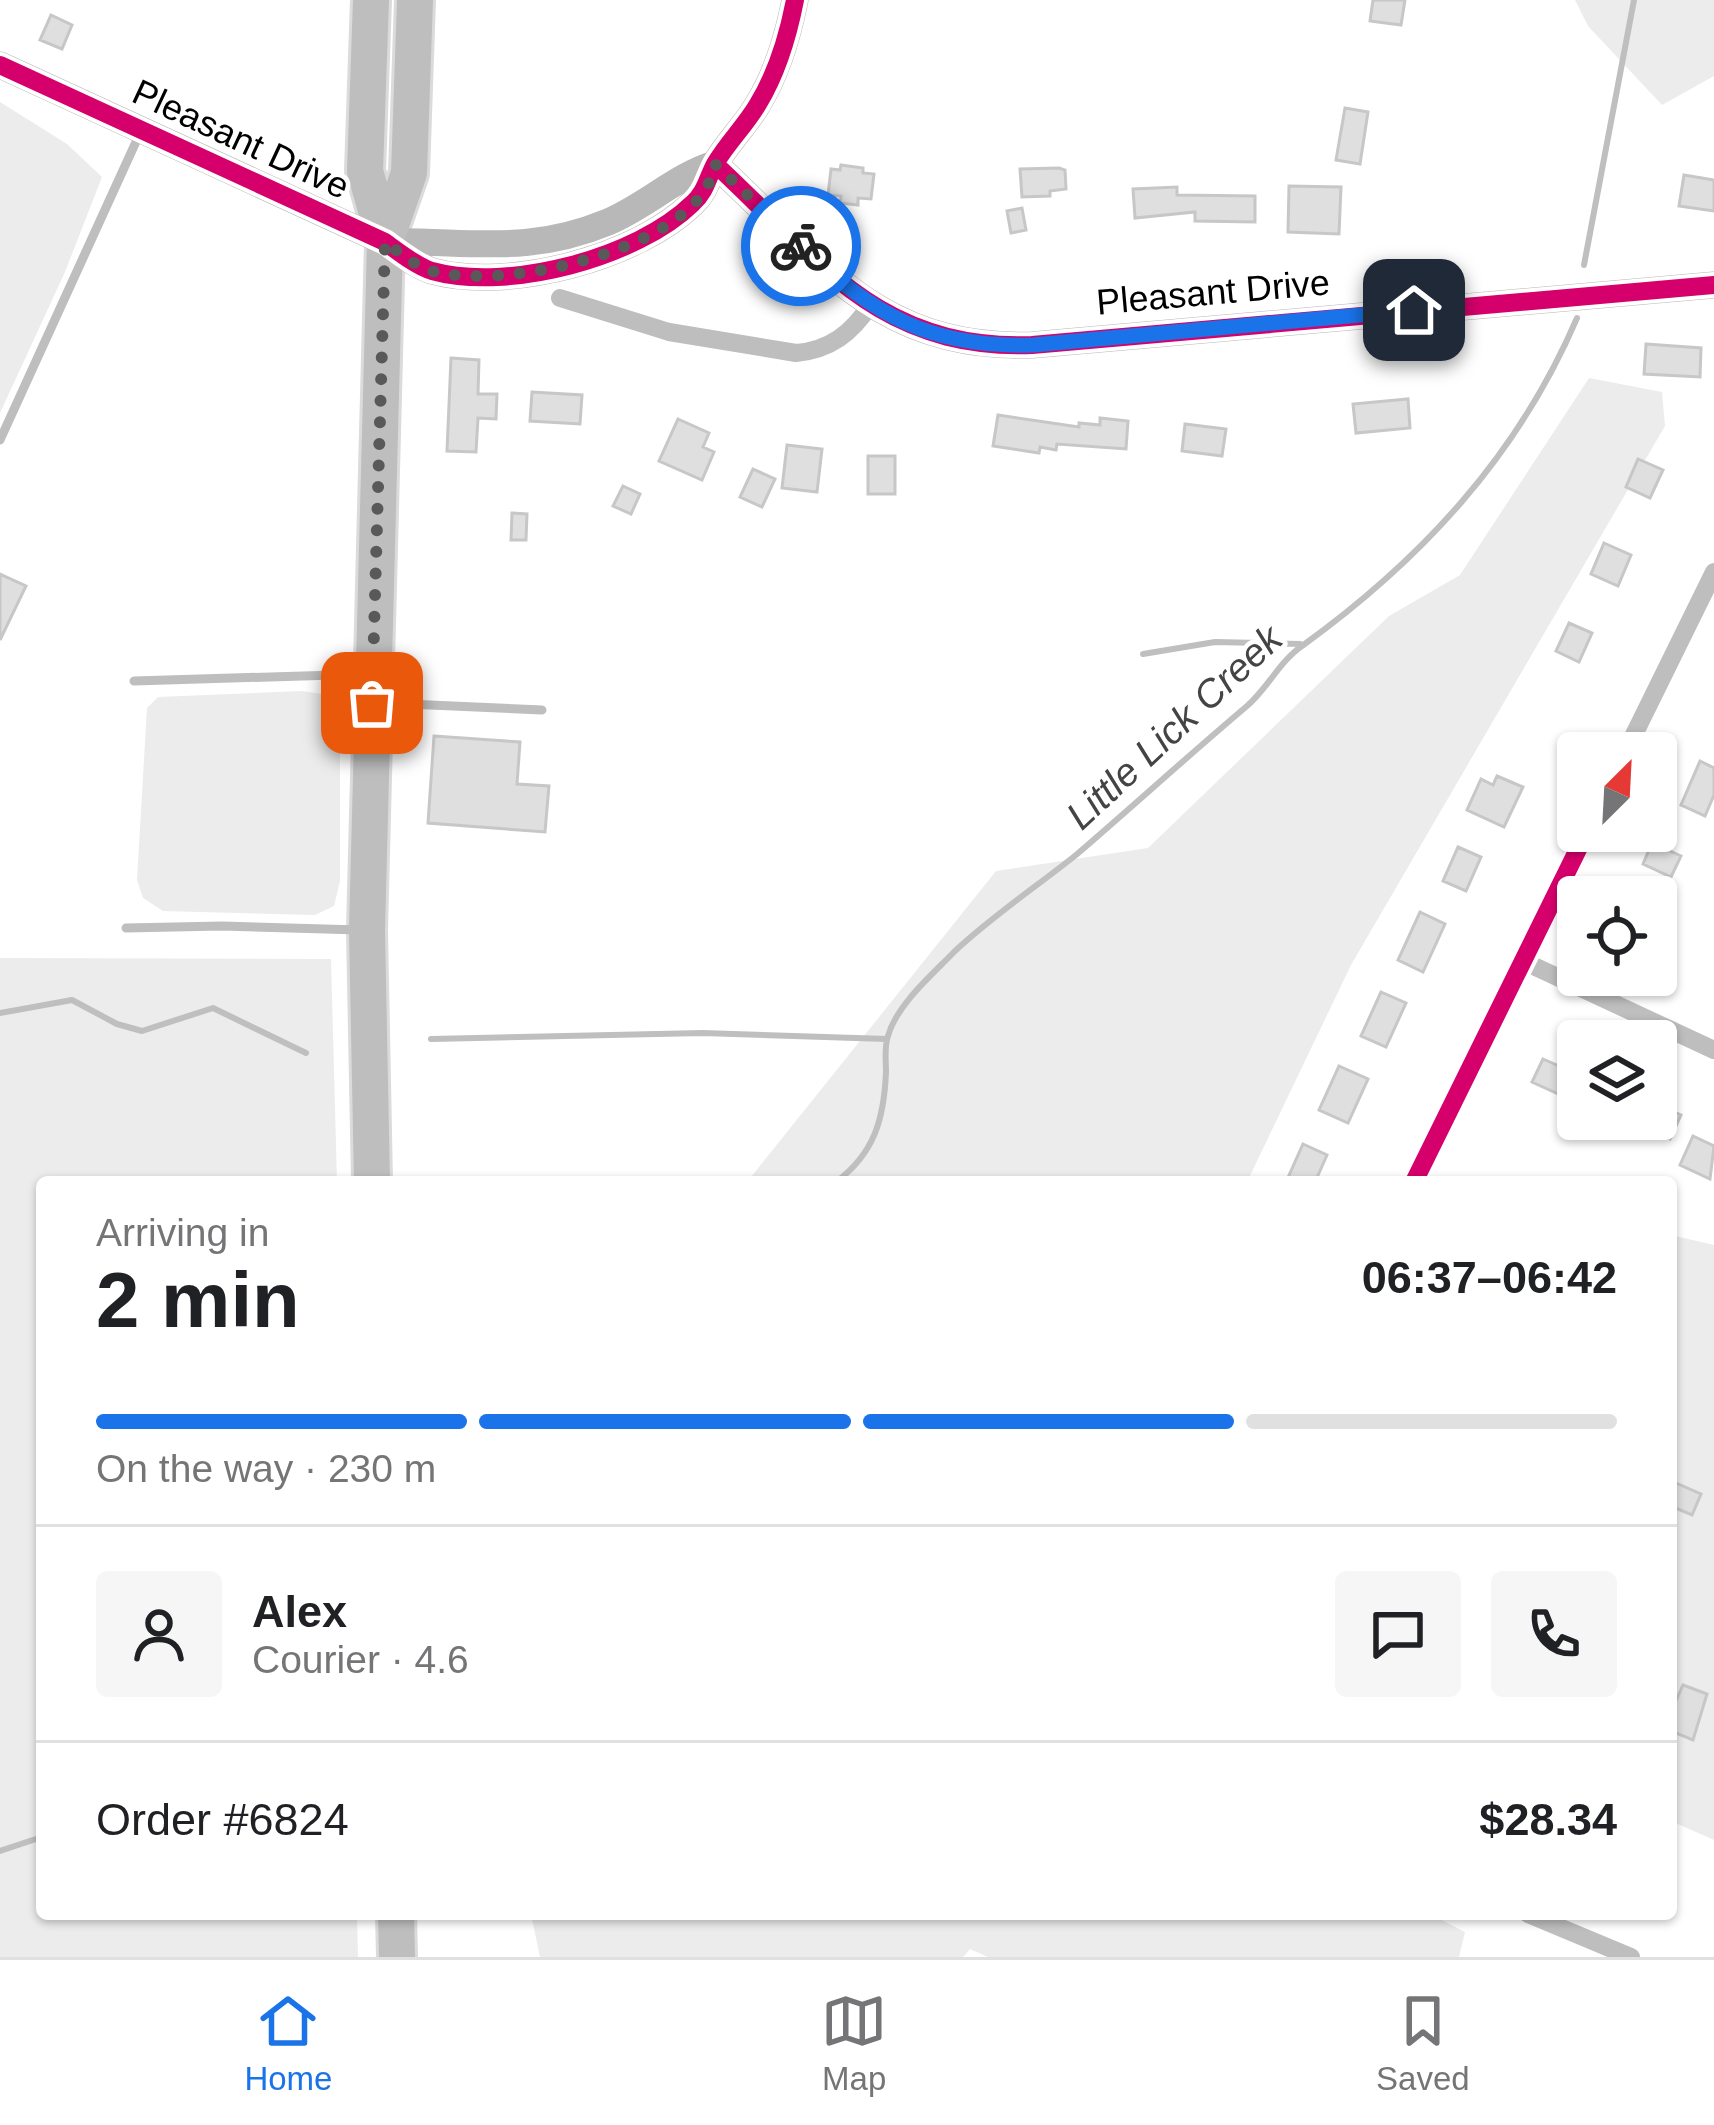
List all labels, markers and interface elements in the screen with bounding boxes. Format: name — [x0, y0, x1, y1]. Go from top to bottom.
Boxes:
street label: Pleasant Drive — [126, 71, 356, 207]
courier — [741, 186, 861, 306]
icon: bike — [768, 213, 834, 279]
pin — [1363, 259, 1465, 361]
street label: Pleasant Drive — [1095, 261, 1331, 323]
icon: home — [1381, 277, 1447, 343]
water label: Little Lick Creek — [1058, 615, 1292, 837]
pin — [321, 652, 423, 754]
icon: bag — [339, 670, 405, 736]
north arrow — [1557, 732, 1677, 852]
map controls — [1557, 732, 1677, 1140]
button: locate — [1557, 876, 1677, 996]
button: layers — [1557, 1020, 1677, 1140]
text: Arriving in — [96, 1211, 269, 1254]
text: 06:37–06:42 — [1362, 1252, 1617, 1303]
text: 2 min — [96, 1256, 300, 1344]
text: On the way · 230 m — [96, 1447, 436, 1490]
button: person — [96, 1571, 222, 1697]
button: chat — [1335, 1571, 1461, 1697]
button: phone — [1491, 1571, 1617, 1697]
text: Alex — [252, 1586, 347, 1637]
text: Courier · 4.6 — [252, 1638, 469, 1681]
text: Order #6824 — [96, 1794, 349, 1845]
text: $28.34 — [1479, 1794, 1617, 1845]
tab: Home — [244, 1988, 332, 2098]
tab: Map — [821, 1988, 887, 2098]
tab: Saved — [1376, 1988, 1470, 2098]

